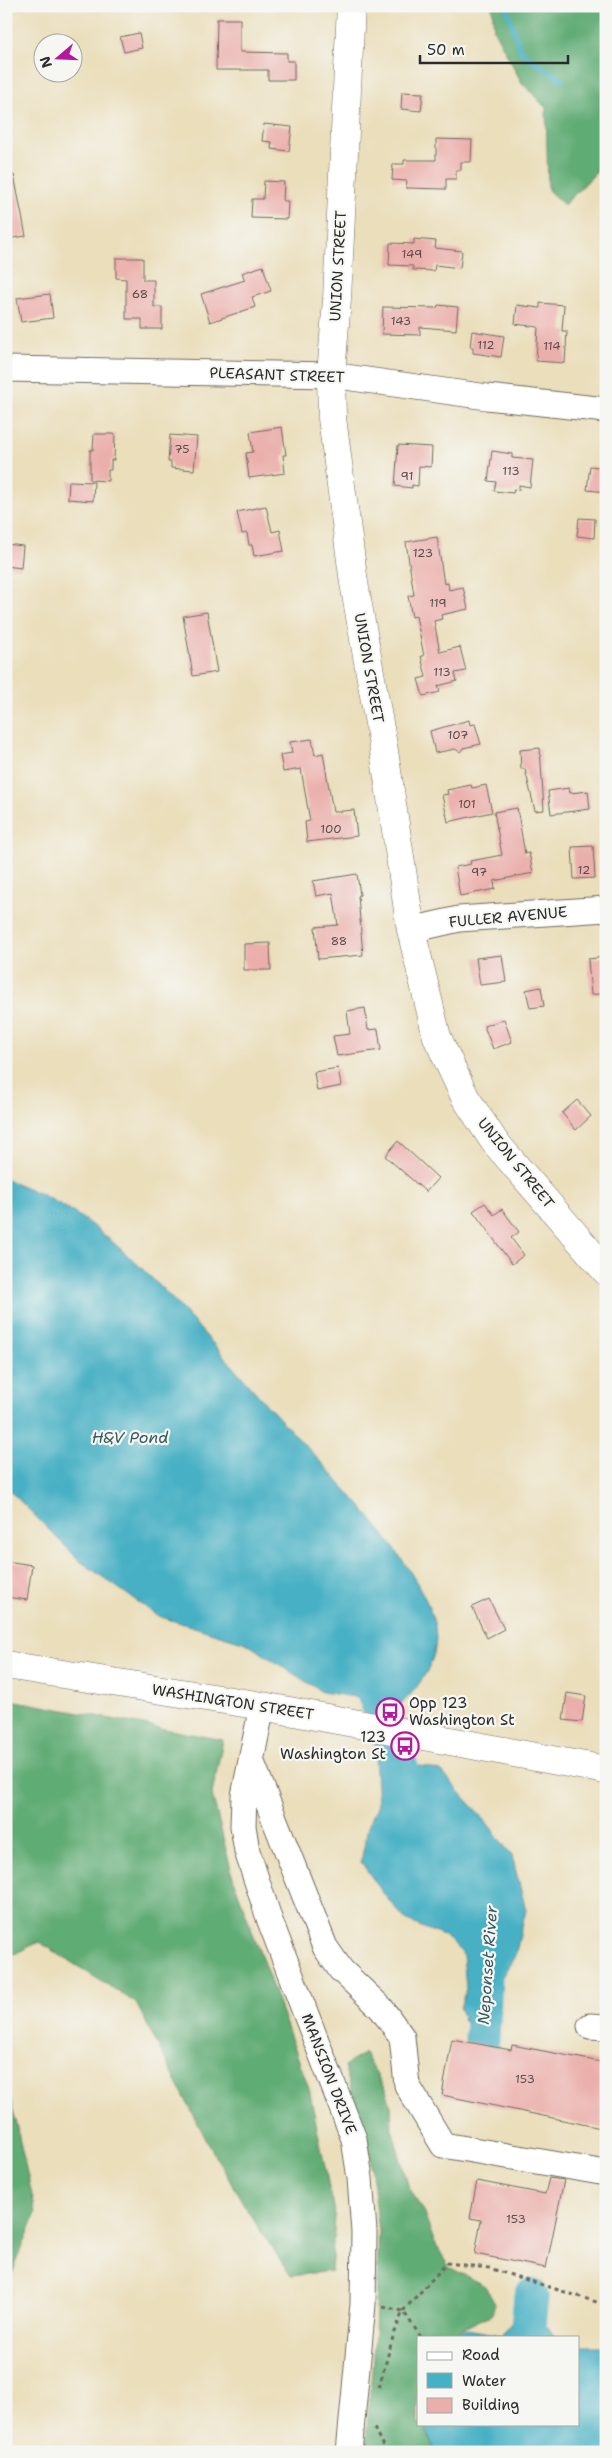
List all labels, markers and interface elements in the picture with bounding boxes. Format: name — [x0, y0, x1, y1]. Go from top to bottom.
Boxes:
north arrow — [32, 32, 82, 82]
scale bar — [420, 32, 567, 64]
text: 50 m — [427, 40, 465, 60]
text: N — [35, 54, 56, 70]
street label: UNION STREET — [325, 210, 351, 322]
house number: 149 — [402, 246, 422, 262]
house number: 68 — [132, 286, 148, 302]
house number: 143 — [391, 313, 411, 329]
house number: 112 — [477, 337, 495, 353]
house number: 114 — [543, 338, 561, 354]
street label: PLEASANT STREET — [209, 363, 345, 387]
house number: 75 — [174, 441, 190, 457]
house number: 113 — [502, 463, 520, 479]
house number: 91 — [400, 468, 414, 484]
house number: 123 — [413, 545, 433, 561]
house number: 119 — [429, 595, 447, 611]
street label: UNION STREET — [349, 611, 389, 725]
house number: 113 — [433, 664, 451, 680]
house number: 107 — [448, 727, 468, 743]
house number: 101 — [458, 796, 476, 812]
house number: 100 — [320, 821, 342, 837]
house number: 12 — [578, 862, 590, 878]
house number: 97 — [471, 864, 487, 880]
street label: FULLER AVENUE — [448, 902, 568, 932]
house number: 88 — [331, 933, 347, 949]
street label: UNION STREET — [473, 1113, 559, 1213]
water label: H&V Pond — [92, 1427, 169, 1448]
street label: WASHINGTON STREET — [151, 1679, 315, 1725]
place label: Opp 123 Washington St — [409, 1693, 515, 1730]
bus stop icon: Opp 123 Washington St — [375, 1697, 405, 1727]
place label: 123 Washington St — [280, 1727, 386, 1764]
bus stop icon: 123 Washington St — [390, 1731, 420, 1761]
water label: Neponset River — [473, 1904, 502, 2025]
street label: MANSION DRIVE — [297, 2011, 361, 2137]
house number: 153 — [515, 2071, 535, 2087]
house number: 153 — [506, 2211, 526, 2227]
legend — [417, 2336, 580, 2426]
text: Road — [462, 2345, 500, 2365]
text: Water — [462, 2371, 506, 2391]
text: Building — [462, 2395, 519, 2415]

